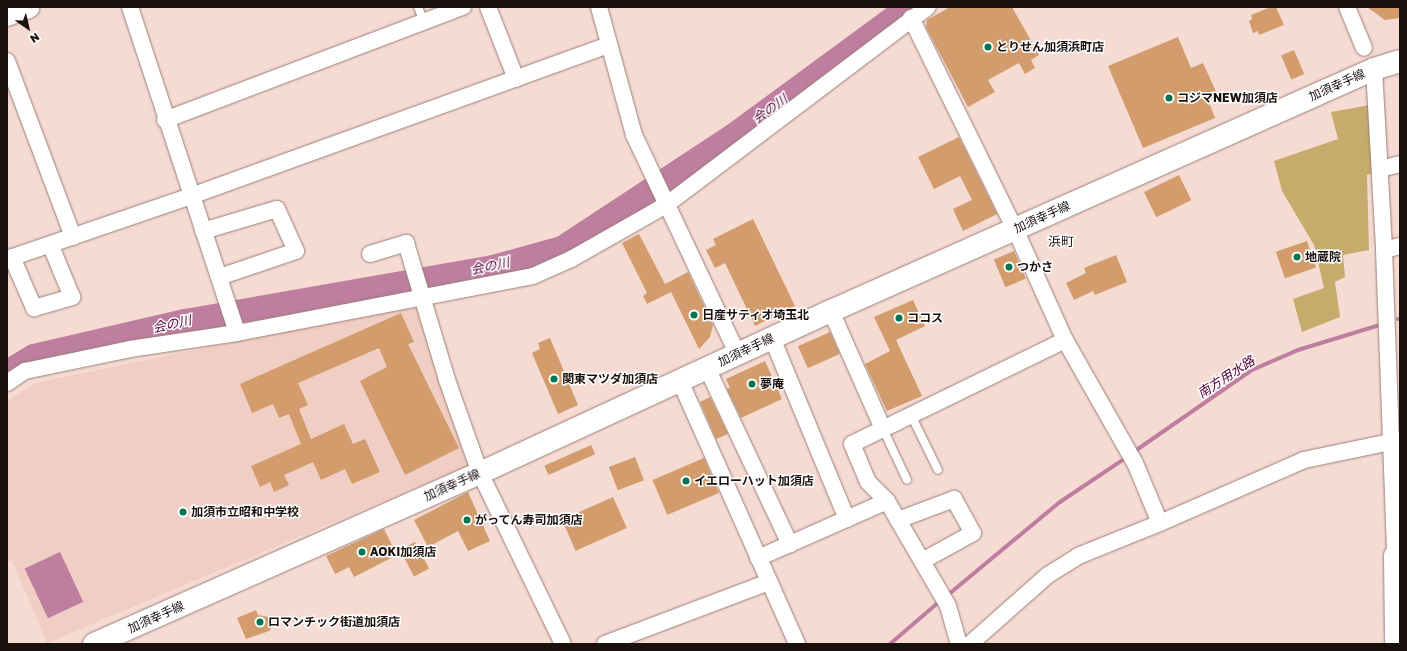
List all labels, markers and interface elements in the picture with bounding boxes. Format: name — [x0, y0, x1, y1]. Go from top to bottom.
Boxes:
north arrow — [8, 8, 48, 48]
text: N — [28, 31, 42, 46]
place label: とりせん加須浜町店 — [996, 40, 1104, 54]
marker: とりせん加須浜町店 — [983, 42, 993, 52]
street label: 加須幸手線 — [1307, 66, 1367, 104]
water label: 会の川 — [750, 91, 790, 127]
place label: コジマNEW加須店 — [1177, 91, 1278, 105]
marker: コジマNEW加須店 — [1164, 93, 1174, 103]
street label: 加須幸手線 — [1012, 198, 1072, 236]
district label: 浜町 — [1048, 233, 1074, 249]
place label: 地蔵院 — [1305, 250, 1341, 264]
marker: 地蔵院 — [1292, 252, 1302, 262]
water label: 会の川 — [469, 254, 511, 278]
place label: つかさ — [1017, 260, 1053, 274]
marker: つかさ — [1004, 262, 1014, 272]
place label: 日産サティオ埼玉北 — [702, 308, 810, 322]
marker: 日産サティオ埼玉北 — [689, 310, 699, 320]
place label: ココス — [907, 311, 943, 325]
water label: 会の川 — [151, 312, 193, 336]
marker: ココス — [894, 313, 904, 323]
street label: 加須幸手線 — [716, 331, 776, 369]
water label: 南方用水路 — [1194, 353, 1258, 401]
place label: 関東マツダ加須店 — [562, 372, 658, 386]
marker: 関東マツダ加須店 — [549, 374, 559, 384]
place label: 夢庵 — [760, 377, 784, 391]
marker: 夢庵 — [747, 379, 757, 389]
street label: 加須幸手線 — [422, 466, 482, 504]
place label: イエローハット加須店 — [694, 474, 814, 488]
marker: イエローハット加須店 — [681, 476, 691, 486]
place label: 加須市立昭和中学校 — [191, 505, 299, 519]
marker: 加須市立昭和中学校 — [178, 507, 188, 517]
place label: がってん寿司加須店 — [475, 513, 583, 527]
marker: がってん寿司加須店 — [462, 515, 472, 525]
place label: AOKI加須店 — [370, 545, 436, 559]
marker: AOKI加須店 — [357, 547, 367, 557]
street label: 加須幸手線 — [126, 598, 186, 636]
place label: ロマンチック街道加須店 — [268, 615, 400, 629]
marker: ロマンチック街道加須店 — [255, 617, 265, 627]

